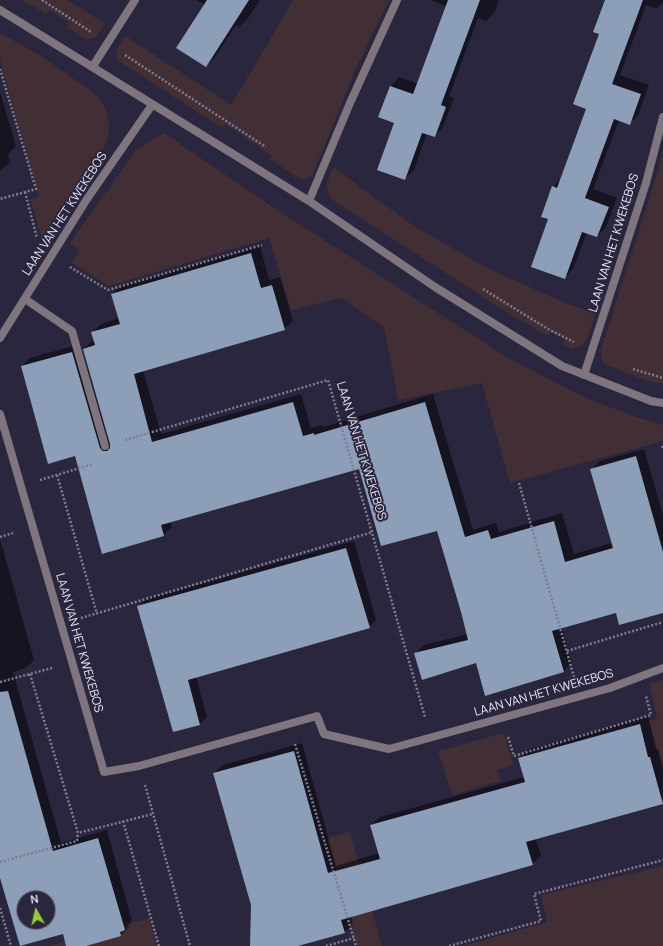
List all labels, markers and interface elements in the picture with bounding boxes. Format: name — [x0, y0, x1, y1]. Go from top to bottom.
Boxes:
street label: LAAN VAN HET KWEKEBOS — [20, 150, 110, 278]
street label: LAAN VAN HET KWEKEBOS — [586, 172, 642, 314]
street label: LAAN VAN HET KWEKEBOS — [333, 380, 389, 522]
street label: LAAN VAN HET KWEKEBOS — [52, 572, 106, 714]
street label: LAAN VAN HET KWEKEBOS — [473, 666, 615, 720]
north arrow — [16, 890, 56, 930]
text: N — [29, 891, 39, 907]

